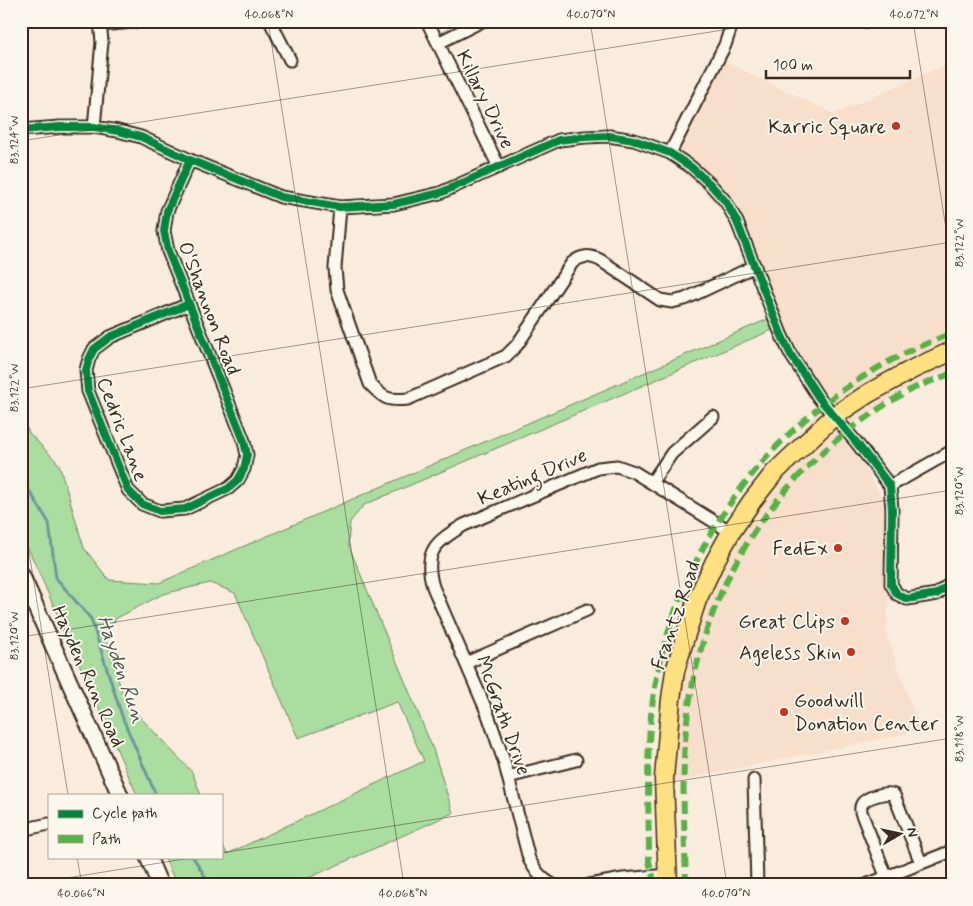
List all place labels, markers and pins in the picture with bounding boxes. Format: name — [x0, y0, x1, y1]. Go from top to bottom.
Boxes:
place label: Karric Square — [768, 114, 886, 141]
marker: Karric Square — [890, 120, 902, 132]
place label: FedEx — [772, 536, 828, 563]
marker: FedEx — [832, 542, 844, 554]
place label: Great Clips — [738, 609, 835, 636]
marker: Great Clips — [839, 615, 851, 627]
place label: Ageless Skin — [739, 640, 841, 667]
marker: Ageless Skin — [845, 646, 857, 658]
place label: Goodwill Donation Center — [794, 688, 939, 738]
marker: Goodwill Donation Center — [778, 706, 790, 718]

